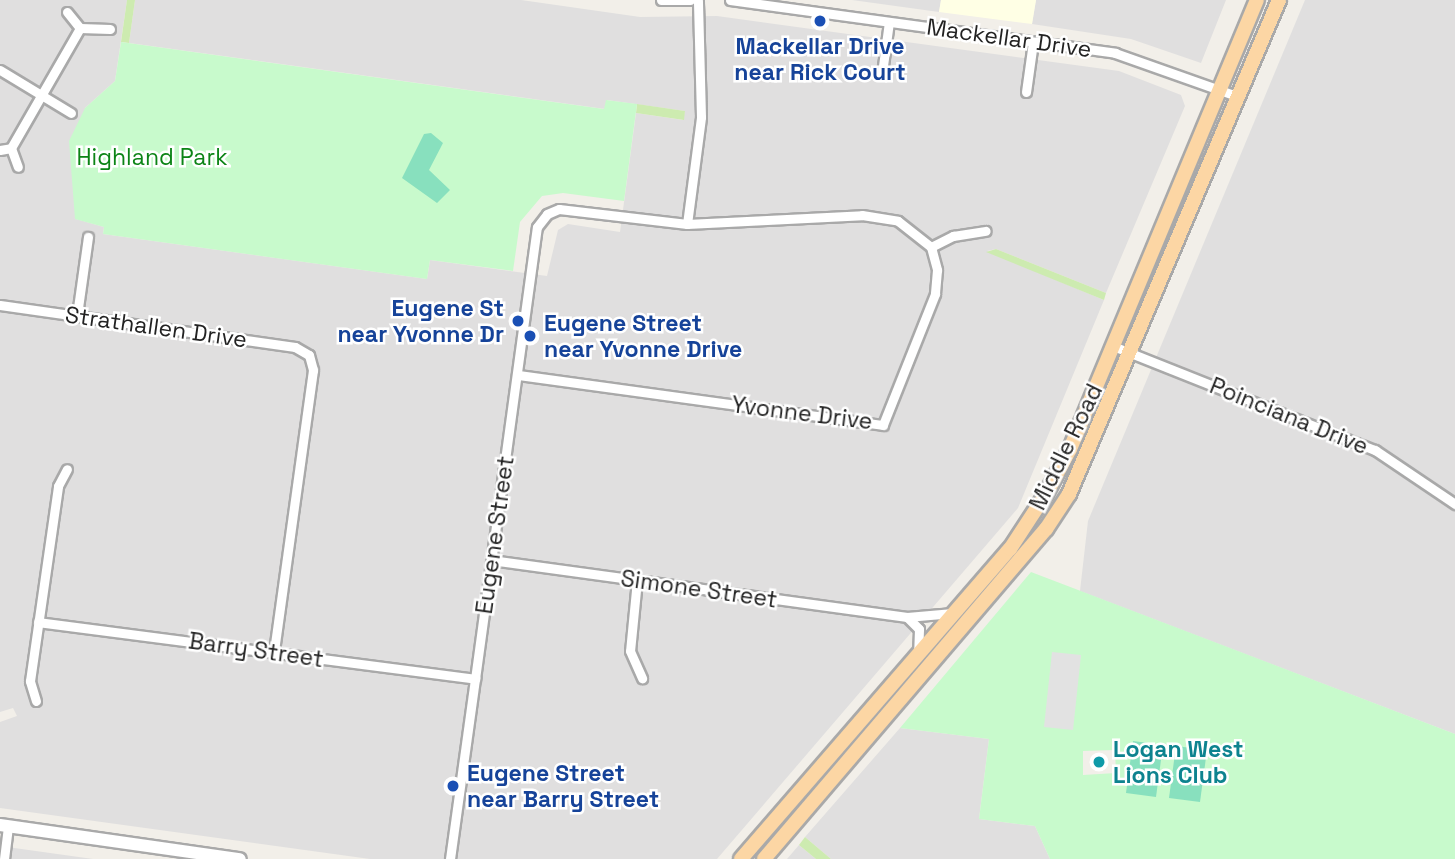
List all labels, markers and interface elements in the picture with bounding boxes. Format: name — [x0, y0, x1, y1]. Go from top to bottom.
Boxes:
marker: Mackellar Drive near Rick Court — [812, 13, 828, 29]
street label: Mackellar Drive — [925, 13, 1093, 63]
place label: Mackellar Drive near Rick Court — [734, 32, 906, 86]
park label: Highland Park — [76, 143, 228, 171]
place label: Eugene St near Yvonne Dr — [337, 294, 504, 348]
street label: Strathallen Drive — [63, 301, 249, 353]
place label: Eugene Street near Yvonne Drive — [544, 309, 742, 363]
marker: Eugene St near Yvonne Dr — [510, 313, 526, 329]
marker: Eugene Street near Yvonne Drive — [522, 328, 538, 344]
street label: Poinciana Drive — [1206, 372, 1372, 460]
street label: Middle Road — [1024, 379, 1108, 515]
street label: Yvonne Drive — [730, 391, 874, 435]
street label: Eugene Street — [470, 454, 520, 616]
street label: Simone Street — [619, 564, 779, 614]
street label: Barry Street — [187, 627, 325, 673]
place label: Logan West Lions Club — [1113, 735, 1244, 789]
marker: Logan West Lions Club — [1091, 754, 1107, 770]
place label: Eugene Street near Barry Street — [467, 759, 659, 813]
marker: Eugene Street near Barry Street — [445, 778, 461, 794]

